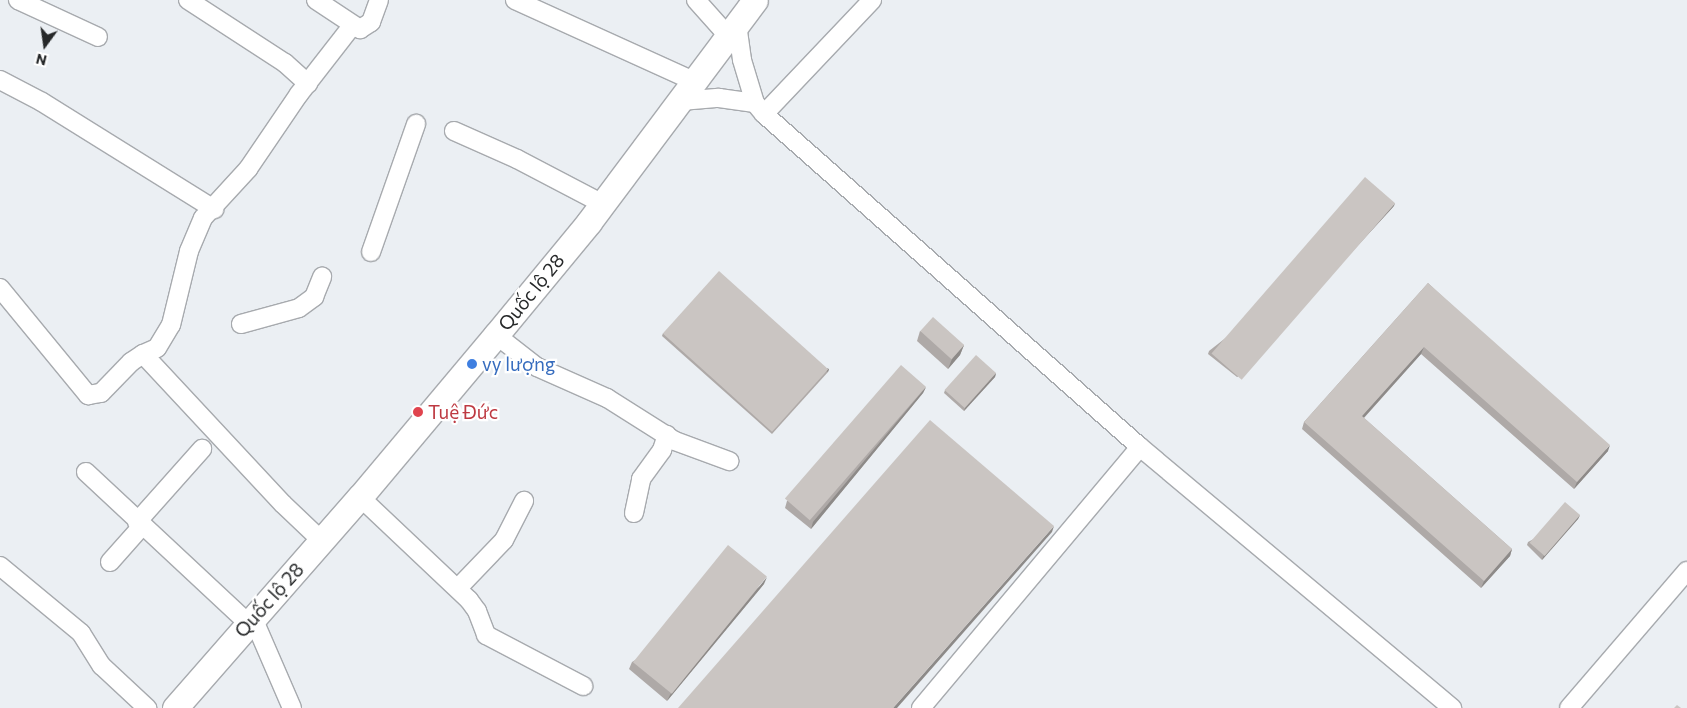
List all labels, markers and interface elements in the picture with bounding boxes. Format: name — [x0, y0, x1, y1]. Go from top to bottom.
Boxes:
north arrow — [20, 20, 70, 70]
text: N — [34, 51, 48, 70]
street label: Quốc lộ 28 — [493, 249, 569, 335]
place label: vy lượng — [482, 353, 555, 375]
marker: vy lượng — [466, 358, 478, 370]
place label: Tuệ Đức — [428, 401, 498, 423]
marker: Tuệ Đức — [412, 406, 424, 418]
street label: Quốc lộ 28 — [230, 558, 308, 642]

